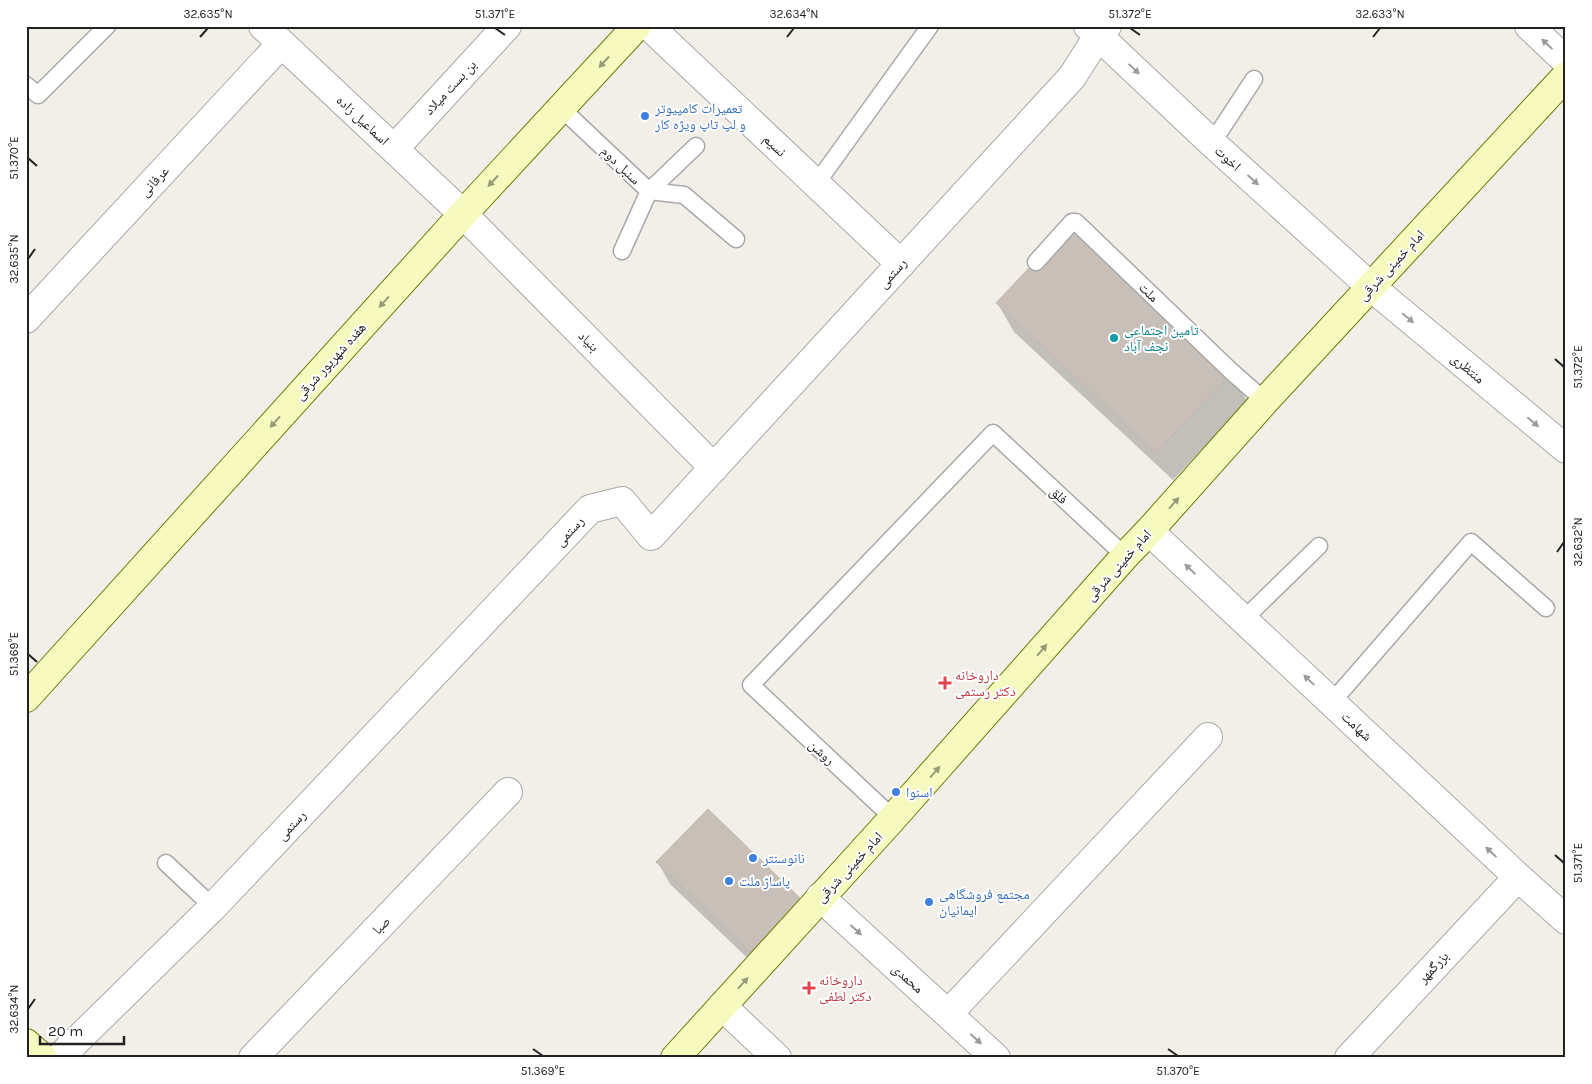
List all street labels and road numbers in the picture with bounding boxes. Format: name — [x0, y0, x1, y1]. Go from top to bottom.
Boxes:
street label: بن بست میلاد — [421, 56, 480, 118]
street label: اسماعیل زاده — [333, 92, 393, 149]
street label: نسیم — [759, 130, 790, 161]
street label: اخوت — [1211, 142, 1244, 175]
street label: سنبل دوم — [597, 143, 644, 189]
street label: عرفانی — [136, 163, 173, 200]
street label: امام خمینی شرقی — [1354, 226, 1429, 305]
street label: رستمی — [874, 255, 910, 292]
street label: ملت — [1135, 279, 1162, 306]
street label: هفده شهریور شرقی — [291, 319, 370, 404]
street label: بنیاد — [575, 327, 603, 355]
street label: منتظری — [1447, 349, 1488, 387]
street label: فلق — [1045, 483, 1071, 509]
street label: رستمی — [551, 513, 588, 550]
street label: امام خمینی شرقی — [1082, 526, 1156, 605]
street label: شهامت — [1338, 708, 1376, 745]
street label: روشن — [805, 736, 838, 769]
street label: رستمی — [273, 807, 310, 844]
street label: امام خمینی شرقی — [812, 828, 887, 907]
street label: صبا — [369, 913, 394, 938]
street label: بزرگمهر — [1414, 948, 1452, 988]
street label: محمدی — [888, 960, 927, 997]

